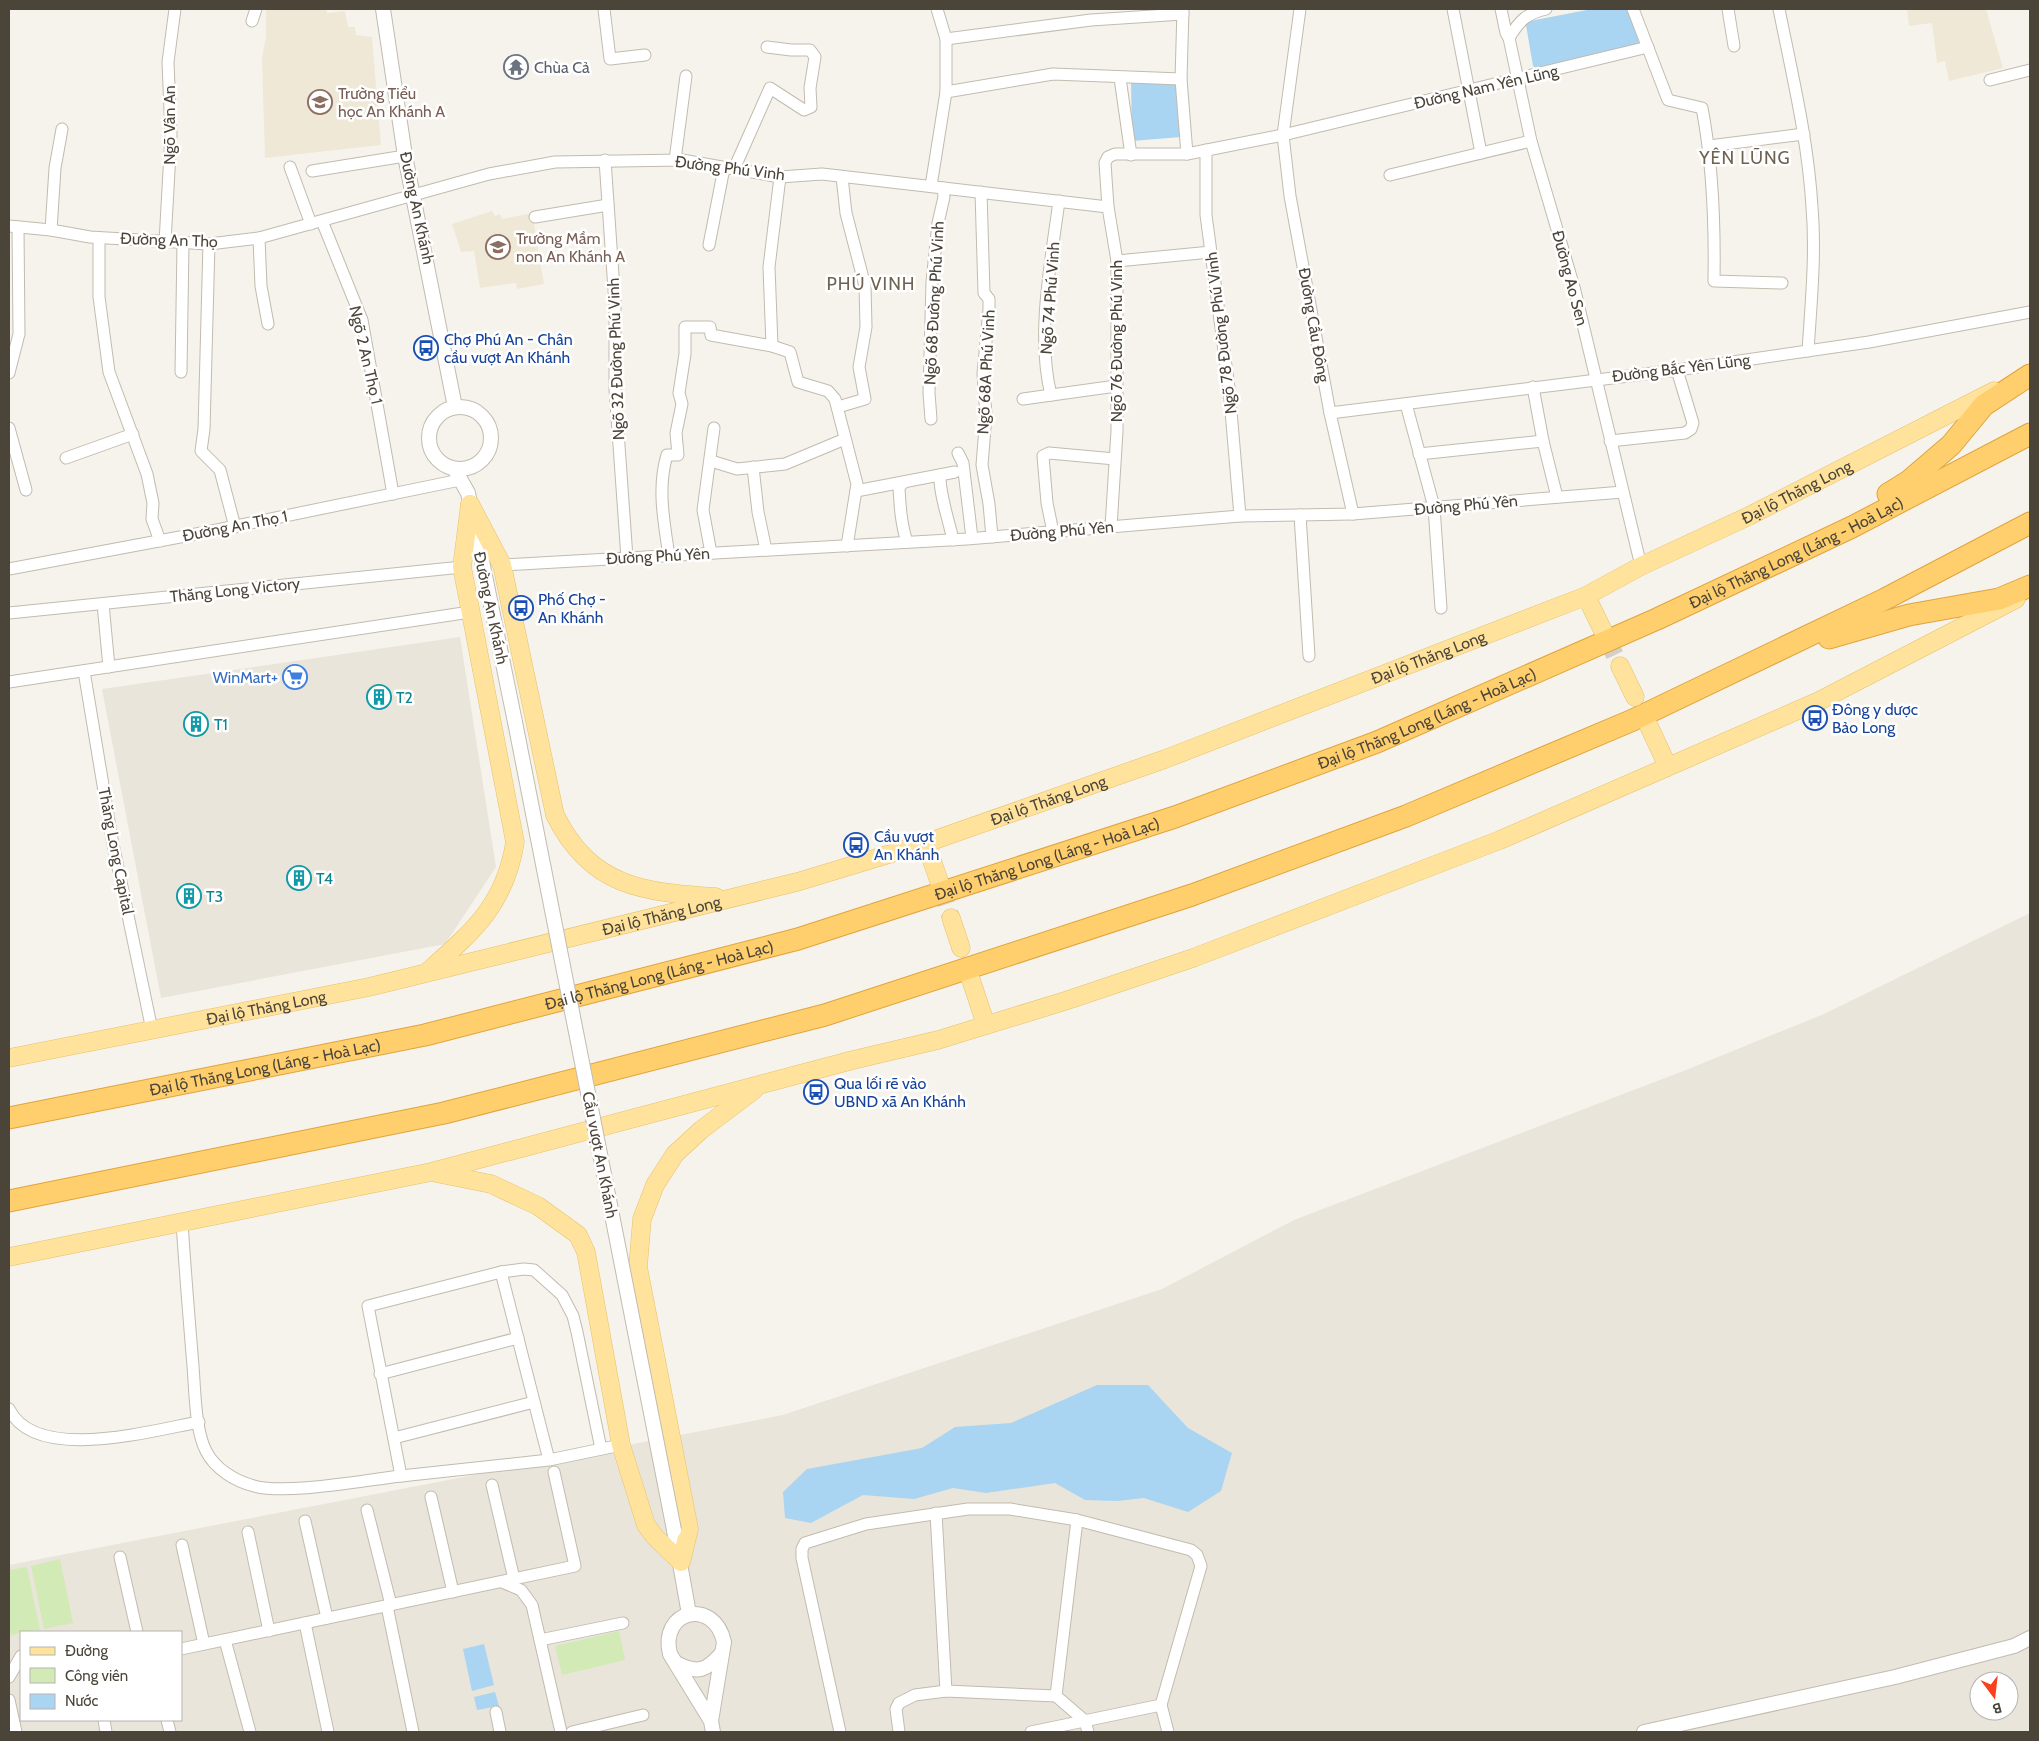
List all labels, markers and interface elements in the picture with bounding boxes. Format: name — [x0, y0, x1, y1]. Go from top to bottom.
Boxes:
temple icon: Chùa Cả — [503, 54, 529, 80]
place label: Chùa Cả — [534, 58, 590, 77]
street label: Đường Nam Yên Lũng — [1412, 61, 1561, 113]
place label: Trường Tiểu học An Khánh A — [338, 84, 445, 121]
street label: Ngõ Vân An — [160, 85, 179, 165]
school or university icon: Trường Tiểu học An Khánh A — [307, 89, 333, 115]
district label: YÊN LŨNG — [1698, 147, 1791, 169]
street label: Đường An Khánh — [396, 150, 438, 266]
street label: Đường Phú Vinh — [674, 152, 786, 184]
street label: Ngõ 68 Đường Phú Vinh — [920, 220, 948, 386]
street label: Đường Ao Sen — [1548, 228, 1592, 328]
street label: Đường An Thọ — [120, 229, 218, 251]
place label: Trường Mầm non An Khánh A — [516, 229, 625, 266]
school or university icon: Trường Mầm non An Khánh A — [485, 234, 511, 260]
street label: Ngõ 74 Phú Vinh — [1037, 241, 1063, 355]
street label: Ngõ 78 Đường Phú Vinh — [1202, 251, 1240, 415]
street label: Ngõ 76 Đường Phú Vinh — [1107, 260, 1126, 422]
street label: Đường Cầu Đông — [1295, 266, 1334, 385]
district label: PHÚ VINH — [826, 273, 916, 295]
street label: Ngõ 32 Đường Phú Vinh — [604, 277, 628, 441]
street label: Ngõ 2 An Thọ 1 — [345, 304, 387, 406]
street label: Ngõ 68A Phú Vinh — [973, 309, 999, 435]
place label: Chợ Phú An - Chân cầu vượt An Khánh — [444, 330, 573, 367]
bus stop icon: Chợ Phú An - Chân cầu vượt An Khánh — [413, 335, 439, 361]
street label: Đường Bắc Yên Lũng — [1611, 350, 1752, 386]
street label: Đại lộ Thăng Long — [1738, 455, 1856, 528]
street label: Đường Phú Yên — [1413, 491, 1519, 519]
street label: Đại lộ Thăng Long (Láng - Hoà Lạc) — [1686, 493, 1906, 612]
street label: Đường An Thọ 1 — [181, 507, 289, 545]
street label: Đường Phú Yên — [1009, 517, 1115, 545]
street label: Đường Phú Yên — [606, 544, 710, 568]
street label: Đường An Khánh — [470, 550, 512, 666]
street label: Thăng Long Victory — [169, 574, 301, 606]
place label: Phố Chợ - An Khánh — [538, 590, 606, 627]
bus stop icon: Phố Chợ - An Khánh — [508, 595, 534, 621]
street label: Đại lộ Thăng Long — [1368, 626, 1489, 688]
supermarket icon: WinMart+ — [282, 664, 308, 690]
street label: Đại lộ Thăng Long (Láng - Hoà Lạc) — [1315, 664, 1539, 773]
place label: WinMart+ — [213, 668, 278, 687]
building icon: T2 — [366, 684, 392, 710]
place label: T2 — [396, 688, 413, 707]
place label: Đông y dược Bảo Long — [1832, 700, 1918, 737]
bus stop icon: Đông y dược Bảo Long — [1802, 705, 1828, 731]
building icon: T1 — [183, 711, 209, 737]
place label: T1 — [214, 715, 228, 734]
street label: Đại lộ Thăng Long — [988, 771, 1110, 829]
street label: Thăng Long Capital — [94, 786, 138, 916]
street label: Đại lộ Thăng Long (Láng - Hoà Lạc) — [932, 813, 1162, 904]
place label: Cầu vượt An Khánh — [874, 827, 939, 864]
bus stop icon: Cầu vượt An Khánh — [843, 832, 869, 858]
building icon: T4 — [286, 865, 312, 891]
place label: T4 — [316, 869, 333, 888]
building icon: T3 — [176, 883, 202, 909]
place label: T3 — [206, 887, 223, 906]
street label: Đại lộ Thăng Long — [600, 891, 724, 939]
street label: Đại lộ Thăng Long (Láng - Hoà Lạc) — [543, 936, 776, 1013]
street label: Đại lộ Thăng Long — [205, 986, 328, 1028]
street label: Đại lộ Thăng Long (Láng - Hoà Lạc) — [148, 1035, 382, 1099]
place label: Qua lối rẽ vào UBND xã An Khánh — [834, 1074, 966, 1111]
bus stop icon: Qua lối rẽ vào UBND xã An Khánh — [803, 1079, 829, 1105]
street label: Cầu vượt An Khánh — [578, 1090, 622, 1220]
legend — [20, 1631, 182, 1721]
text: Đường — [65, 1642, 108, 1660]
text: Công viên — [65, 1667, 128, 1685]
north arrow — [1969, 1671, 2019, 1721]
text: Nước — [65, 1692, 99, 1710]
text: B — [1991, 1699, 2004, 1718]

